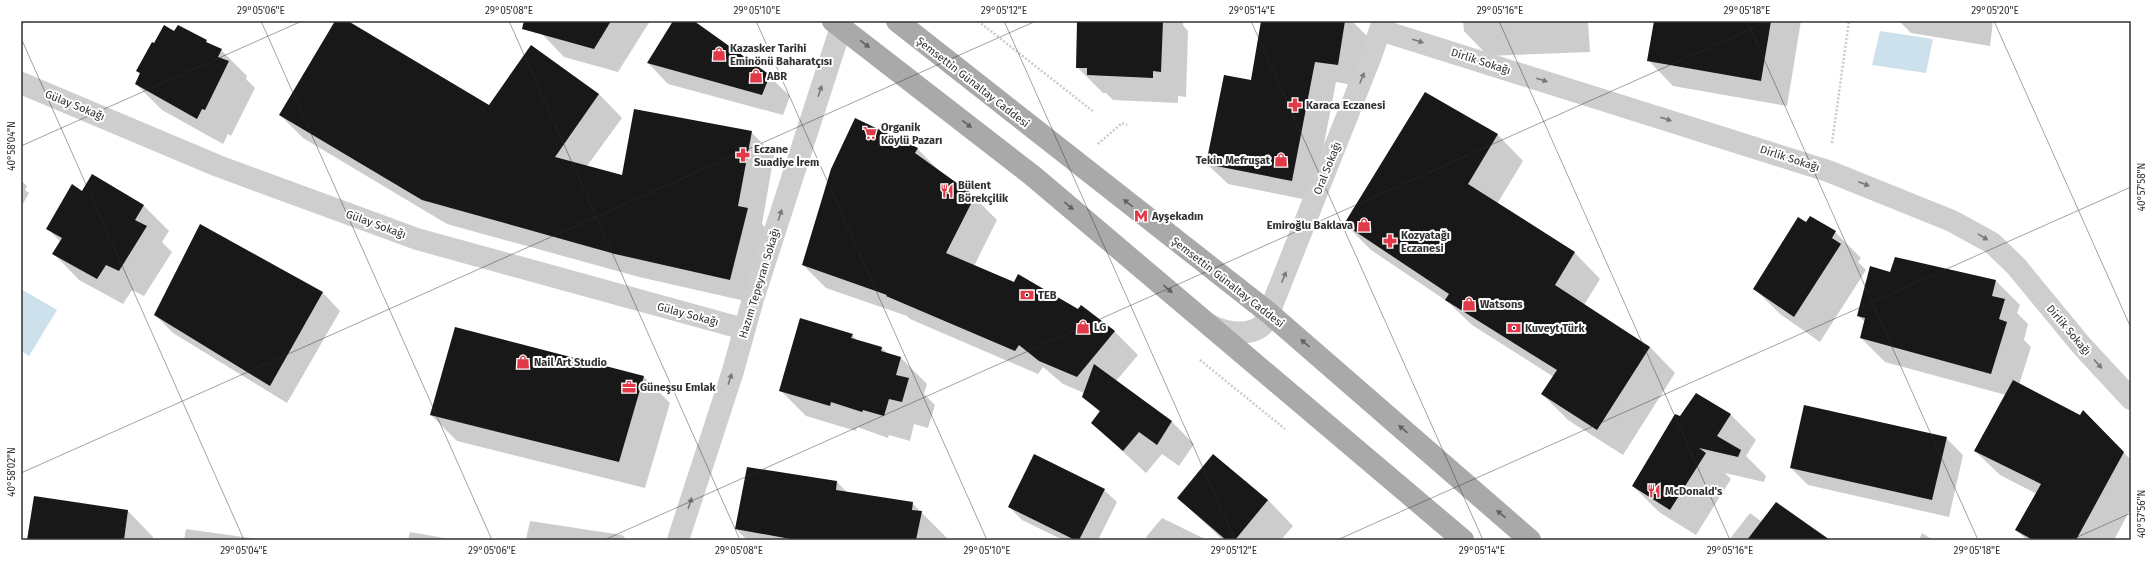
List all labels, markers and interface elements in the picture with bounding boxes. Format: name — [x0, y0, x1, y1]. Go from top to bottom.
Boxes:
text: 29°05'06"E — [237, 5, 285, 17]
text: 29°05'08"E — [485, 5, 533, 17]
text: 29°05'10"E — [734, 5, 780, 17]
text: 29°05'12"E — [981, 5, 1027, 17]
text: 29°05'14"E — [1229, 5, 1275, 17]
text: 29°05'16"E — [1477, 5, 1523, 17]
text: 29°05'18"E — [1724, 5, 1770, 17]
text: 29°05'20"E — [1971, 5, 2019, 17]
street label: Şemsettin Günaltay Caddesi — [914, 34, 1032, 130]
one-way arrow — [1412, 38, 1424, 44]
one-way arrow — [859, 40, 870, 49]
place label: Kazasker Tarihi Eminönü Baharatçısı — [730, 42, 832, 68]
shop icon: Kazasker Tarihi Eminönü Baharatçısı — [711, 46, 727, 62]
street label: Dirlik Sokağı — [1449, 46, 1512, 77]
shop icon: ABR — [748, 68, 764, 84]
place label: ABR — [766, 70, 787, 83]
one-way arrow — [1360, 72, 1366, 84]
one-way arrow — [1536, 77, 1548, 83]
one-way arrow — [817, 85, 823, 97]
street label: Gülay Sokağı — [43, 88, 107, 123]
pharmacy icon: Karaca Eczanesi — [1287, 97, 1303, 113]
place label: Karaca Eczanesi — [1306, 99, 1385, 112]
one-way arrow — [1660, 116, 1672, 122]
one-way arrow — [962, 120, 973, 129]
text: 40°58'04"N — [6, 121, 18, 171]
place label: Organik Köylü Pazarı — [881, 121, 942, 147]
supermarket icon: Organik Köylü Pazarı — [862, 125, 878, 141]
street label: Oral Sokağı — [1311, 140, 1344, 197]
place label: Eczane Suadiye İrem — [754, 143, 819, 169]
street label: Dirlik Sokağı — [1758, 143, 1821, 174]
pharmacy icon: Eczane Suadiye İrem — [735, 147, 751, 163]
shop icon: Tekin Mefruşat — [1273, 152, 1289, 168]
place label: Tekin Mefruşat — [1196, 154, 1271, 167]
text: 40°57'58"N — [2136, 163, 2148, 211]
place label: Bülent Börekçilik — [958, 179, 1009, 205]
one-way arrow — [1859, 182, 1871, 188]
restaurant icon: Bülent Börekçilik — [939, 183, 955, 199]
one-way arrow — [1123, 200, 1133, 208]
one-way arrow — [1063, 201, 1074, 210]
street label: Gülay Sokağı — [344, 208, 408, 241]
one-way arrow — [777, 208, 783, 220]
metro station icon: Ayşekadın — [1133, 208, 1149, 224]
place label: Ayşekadın — [1151, 210, 1203, 223]
shop icon: Emiroğlu Baklava — [1356, 217, 1372, 233]
place label: Emiroğlu Baklava — [1267, 219, 1353, 232]
street label: Hazım Tepeyran Sokağı — [737, 227, 782, 340]
place label: Kozyatağı Eczanesi — [1401, 229, 1450, 255]
pharmacy icon: Kozyatağı Eczanesi — [1382, 233, 1398, 249]
one-way arrow — [1978, 233, 1988, 241]
street label: Şemsettin Günaltay Caddesi — [1169, 234, 1287, 330]
one-way arrow — [1281, 271, 1287, 283]
one-way arrow — [1163, 284, 1174, 293]
bank icon: TEB — [1019, 287, 1035, 303]
place label: TEB — [1038, 289, 1057, 302]
shop icon: Watsons — [1461, 296, 1477, 312]
place label: Watsons — [1480, 298, 1523, 311]
street label: Gülay Sokağı — [656, 300, 720, 329]
street label: Dirlik Sokağı — [2044, 302, 2093, 358]
shop icon: LG — [1075, 319, 1091, 335]
bank icon: Kuveyt Türk — [1506, 320, 1522, 336]
place label: LG — [1094, 321, 1106, 334]
place label: Kuveyt Türk — [1525, 322, 1585, 335]
one-way arrow — [1299, 339, 1310, 348]
shop icon: Nail Art Studio — [515, 354, 531, 370]
place label: Nail Art Studio — [534, 356, 608, 369]
one-way arrow — [2093, 359, 2103, 369]
one-way arrow — [727, 373, 733, 385]
office icon: Güneşsu Emlak — [621, 379, 637, 395]
place label: Güneşsu Emlak — [640, 381, 716, 394]
one-way arrow — [1397, 424, 1408, 433]
text: 40°58'02"N — [6, 447, 18, 497]
restaurant icon: McDonald's — [1646, 483, 1662, 499]
place label: McDonald's — [1665, 485, 1723, 498]
text: 40°57'56"N — [2136, 490, 2148, 538]
one-way arrow — [687, 497, 693, 509]
one-way arrow — [1495, 510, 1506, 519]
text: 29°05'04"E — [220, 545, 268, 557]
text: 29°05'06"E — [468, 545, 516, 557]
text: 29°05'08"E — [715, 545, 763, 557]
text: 29°05'10"E — [964, 545, 1010, 557]
text: 29°05'12"E — [1211, 545, 1257, 557]
text: 29°05'14"E — [1459, 545, 1505, 557]
text: 29°05'16"E — [1707, 545, 1753, 557]
text: 29°05'18"E — [1954, 545, 2000, 557]

